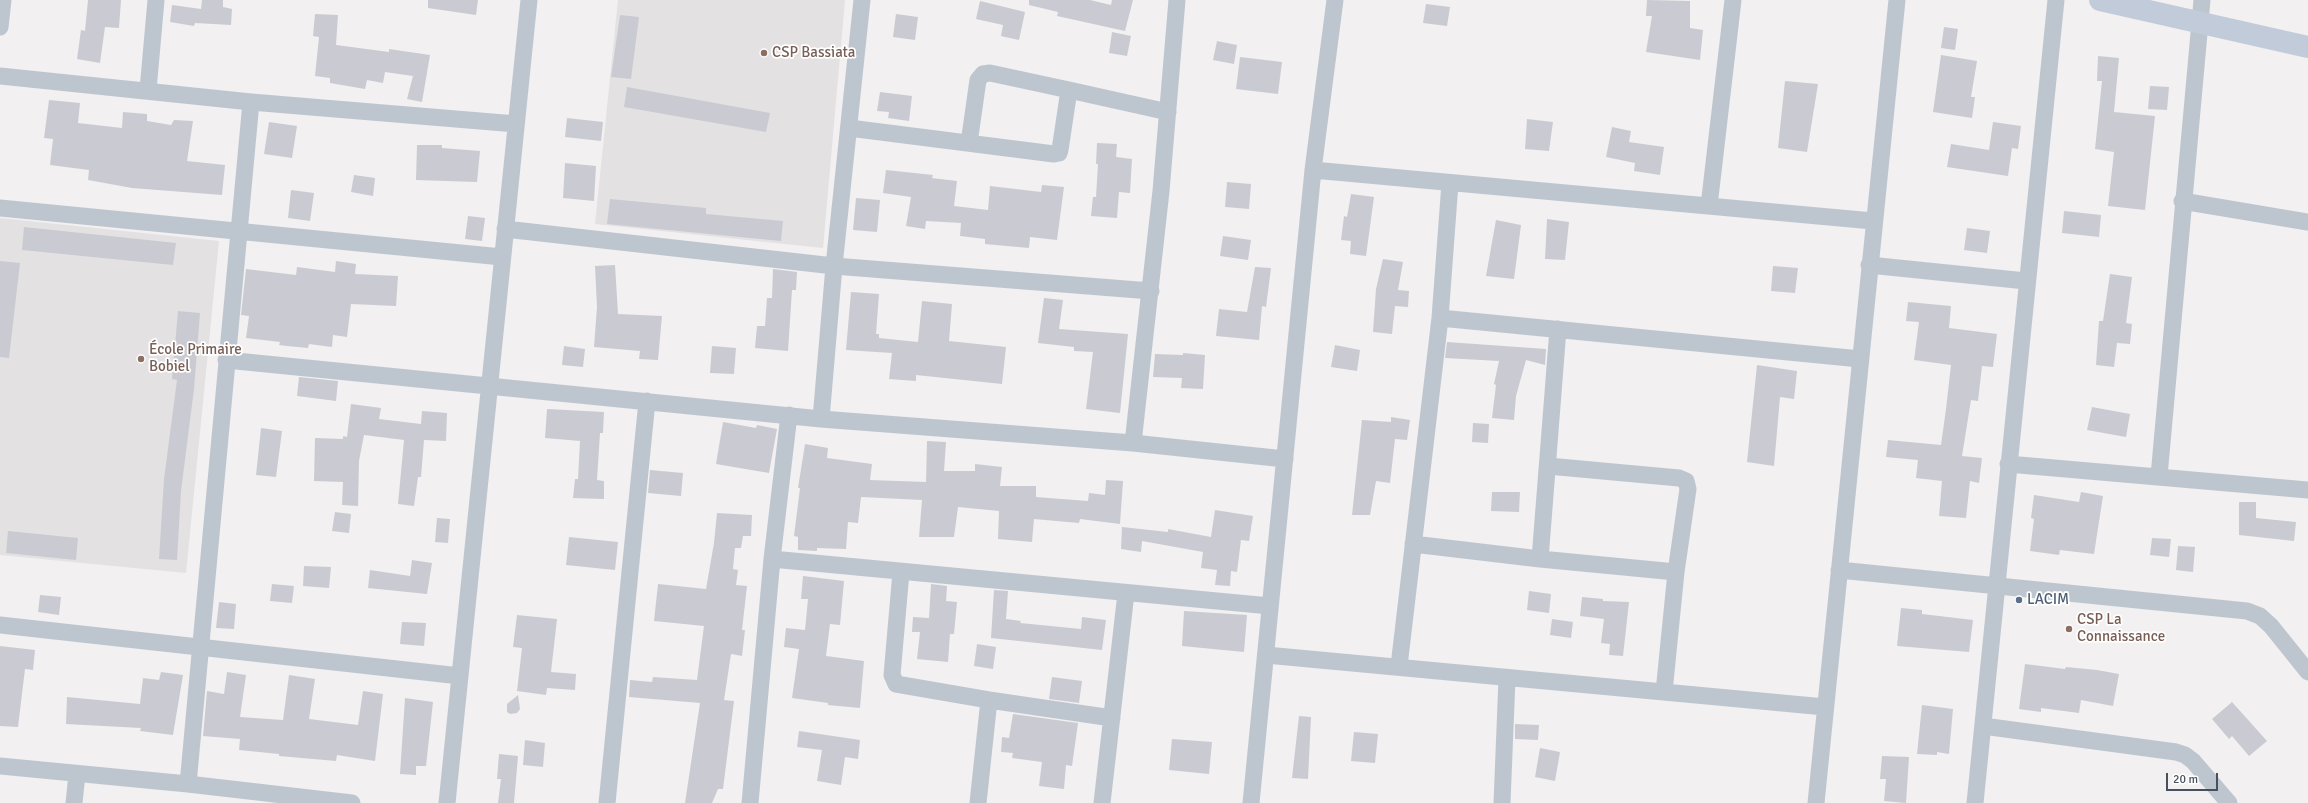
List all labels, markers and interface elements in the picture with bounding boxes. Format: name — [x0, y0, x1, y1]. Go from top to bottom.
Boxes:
place label: CSP Bassiata — [772, 44, 855, 62]
marker: CSP Bassiata — [759, 48, 769, 58]
place label: École Primaire Bobiel — [149, 341, 242, 376]
marker: École Primaire Bobiel — [136, 354, 146, 364]
place label: LACIM — [2027, 591, 2069, 609]
marker: LACIM — [2014, 595, 2024, 605]
place label: CSP La Connaissance — [2077, 611, 2165, 646]
marker: CSP La Connaissance — [2064, 624, 2074, 634]
scale bar — [2168, 765, 2220, 791]
text: 20 m — [2173, 772, 2198, 787]

